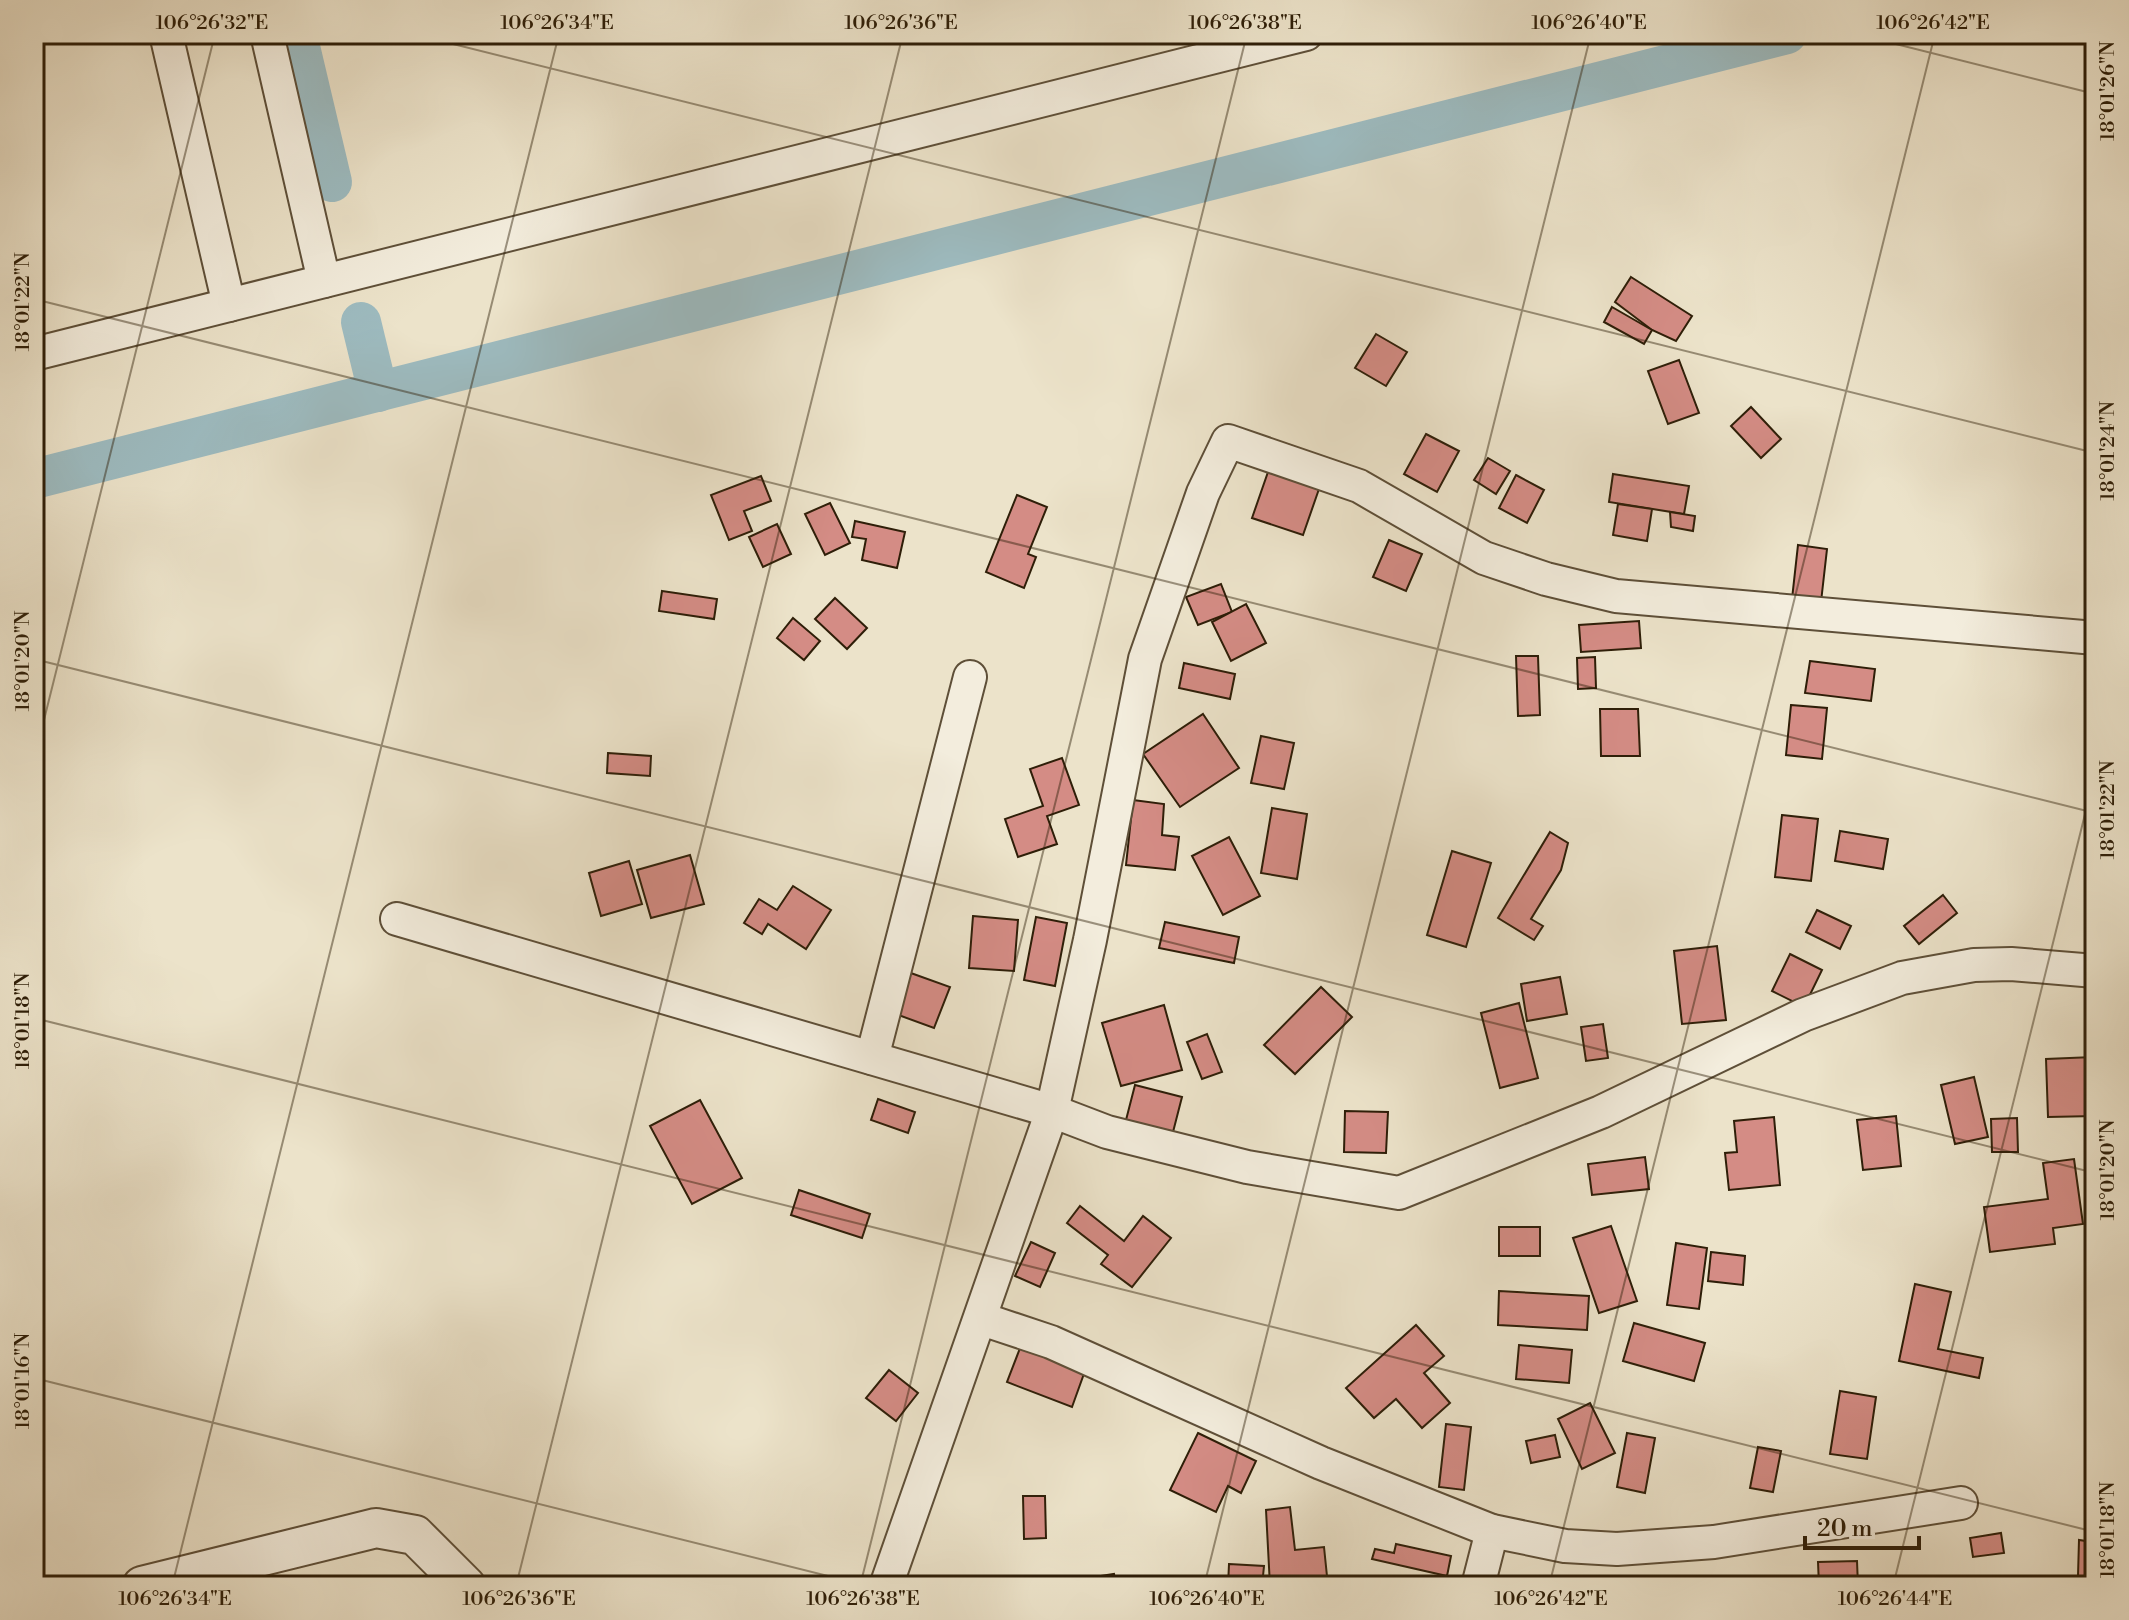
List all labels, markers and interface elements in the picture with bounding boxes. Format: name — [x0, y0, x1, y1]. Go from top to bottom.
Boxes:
text: 106°26'32"E — [156, 11, 268, 36]
text: 106°26'34"E — [500, 11, 614, 36]
text: 106°26'36"E — [844, 11, 958, 36]
text: 106°26'38"E — [1188, 11, 1302, 36]
text: 106°26'40"E — [1531, 11, 1647, 36]
text: 106°26'42"E — [1876, 11, 1990, 36]
text: 18°01'26"N — [2096, 41, 2121, 141]
text: 18°01'22"N — [11, 252, 36, 352]
text: 18°01'24"N — [2096, 401, 2121, 501]
text: 18°01'20"N — [11, 610, 36, 711]
text: 18°01'22"N — [2096, 760, 2121, 860]
text: 18°01'18"N — [11, 973, 36, 1069]
text: 18°01'20"N — [2096, 1119, 2121, 1220]
text: 18°01'16"N — [11, 1333, 36, 1429]
text: 18°01'18"N — [2096, 1482, 2121, 1578]
scale bar — [1805, 1500, 1919, 1550]
text: 20 m — [1817, 1514, 1873, 1544]
text: 106°26'34"E — [118, 1587, 232, 1612]
text: 106°26'36"E — [462, 1587, 576, 1612]
text: 106°26'38"E — [806, 1587, 920, 1612]
text: 106°26'40"E — [1149, 1587, 1265, 1612]
text: 106°26'42"E — [1494, 1587, 1608, 1612]
text: 106°26'44"E — [1838, 1587, 1952, 1612]

